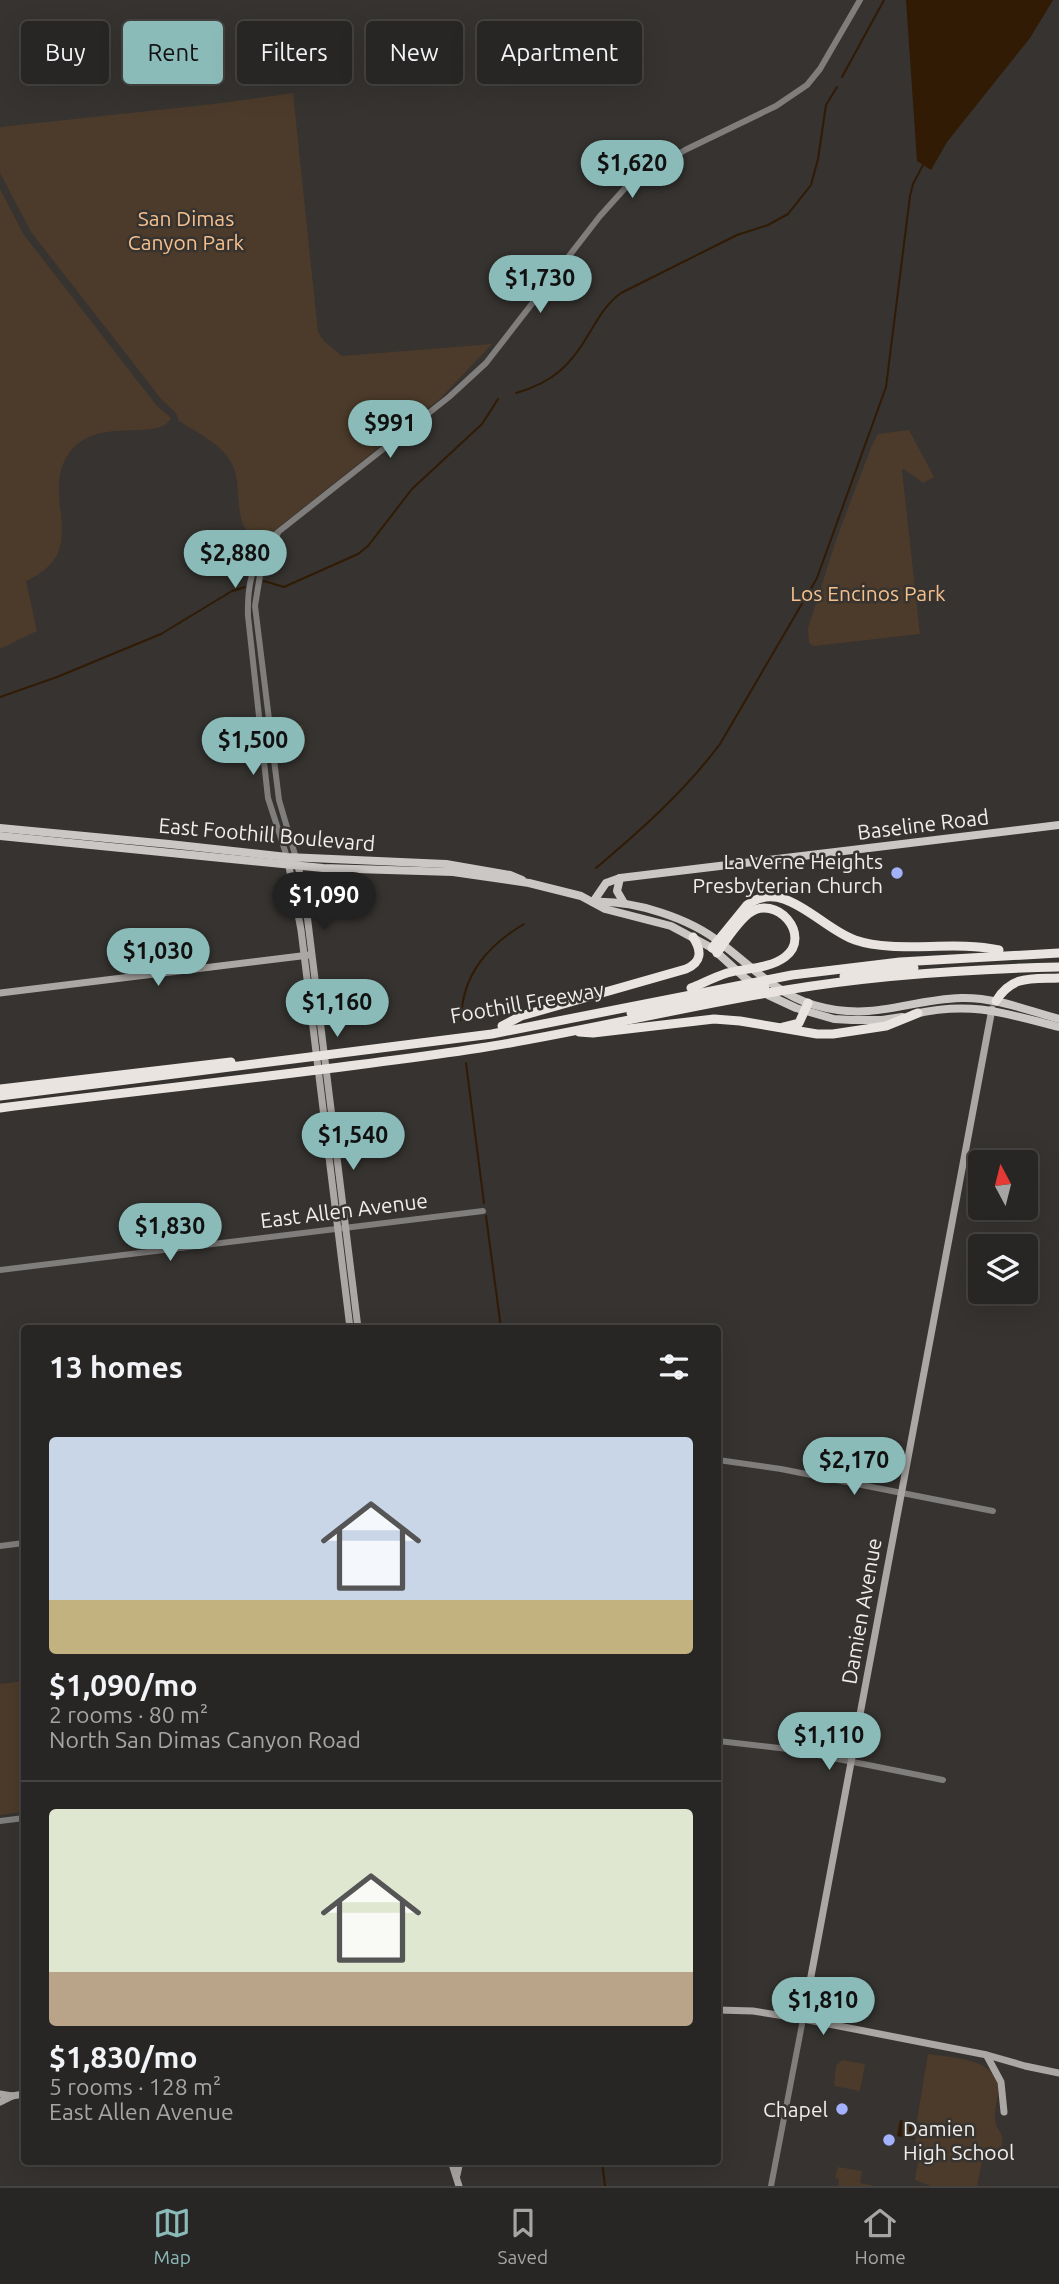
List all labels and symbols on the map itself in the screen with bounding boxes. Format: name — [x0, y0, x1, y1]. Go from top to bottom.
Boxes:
pin: $1,620 — [575, 140, 689, 200]
park label: San Dimas Canyon Park — [128, 206, 245, 254]
pin: $1,730 — [483, 256, 597, 315]
pin: $991 — [349, 400, 431, 460]
pin: $2,880 — [178, 530, 292, 590]
park label: Los Encinos Park — [790, 581, 946, 605]
pin: $1,500 — [196, 718, 310, 777]
street label: Baseline Road — [856, 804, 990, 844]
street label: East Foothill Boulevard — [158, 813, 376, 855]
place label: La Verne Heights Presbyterian Church — [692, 849, 883, 897]
marker: La Verne Heights Presbyterian Church — [889, 865, 905, 881]
pin: $1,090 — [267, 872, 381, 932]
pin: $1,030 — [101, 928, 215, 988]
street label: Foothill Freeway — [448, 977, 606, 1027]
pin: $1,160 — [280, 979, 394, 1039]
pin: $1,540 — [296, 1112, 410, 1172]
north arrow — [968, 1150, 1038, 1220]
street label: East Allen Avenue — [259, 1188, 429, 1232]
pin: $1,830 — [113, 1204, 227, 1263]
pin: $2,170 — [797, 1438, 911, 1497]
street label: Damien Avenue — [836, 1536, 886, 1686]
pin: $1,110 — [772, 1712, 886, 1772]
pin: $1,810 — [766, 1978, 880, 2037]
place label: Chapel — [763, 2097, 828, 2121]
marker: Chapel — [834, 2101, 850, 2117]
place label: Damien High School — [903, 2116, 1014, 2164]
marker: Damien High School — [881, 2132, 897, 2148]

